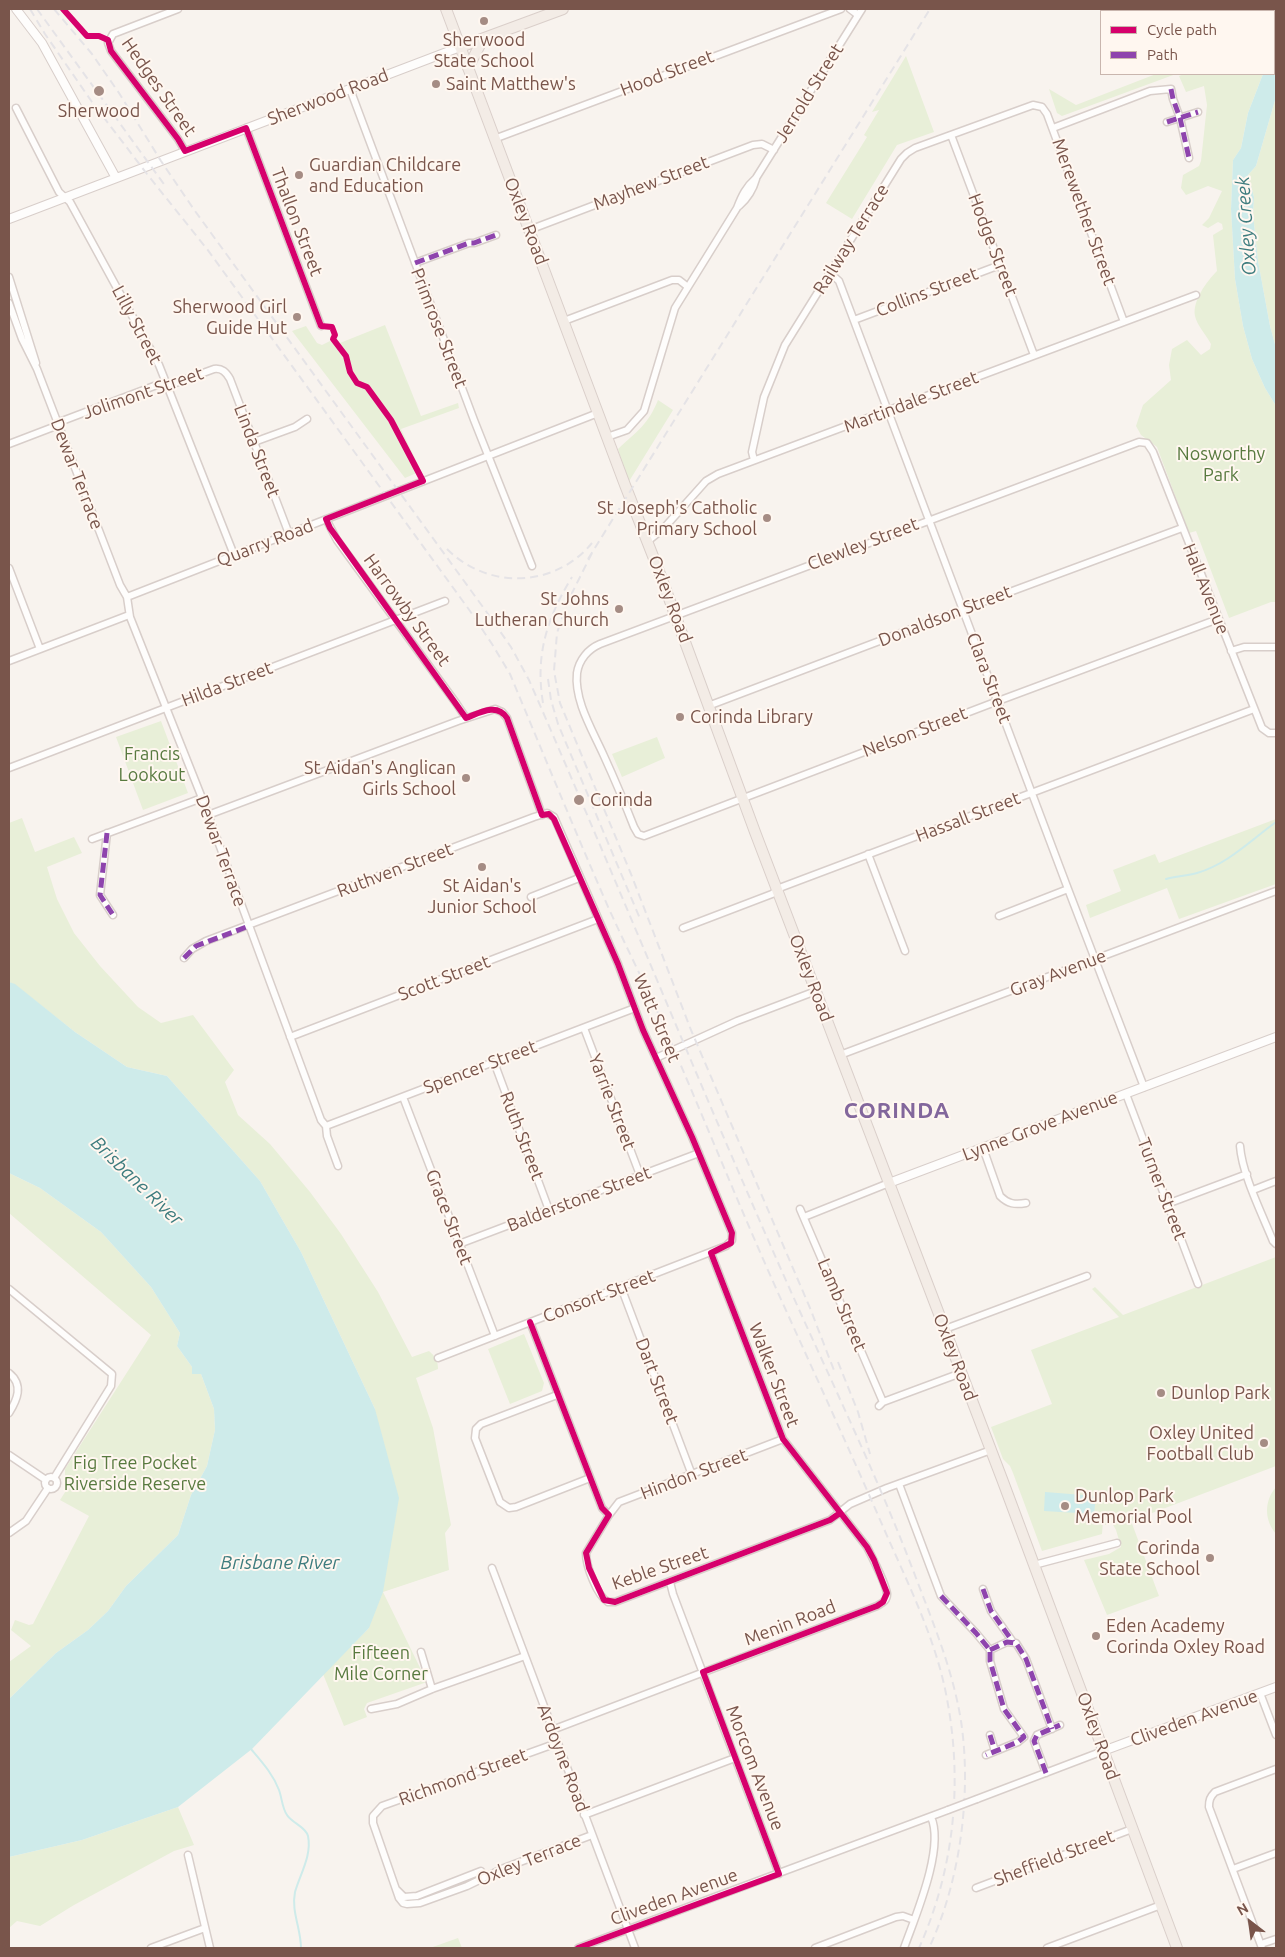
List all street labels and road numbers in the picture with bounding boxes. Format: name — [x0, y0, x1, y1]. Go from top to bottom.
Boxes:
street label: Hedges Street — [117, 34, 201, 140]
street label: Jerrold Street — [770, 40, 848, 146]
street label: Hood Street — [617, 45, 717, 101]
street label: Sherwood Road — [264, 64, 392, 130]
street label: Merewether Street — [1047, 136, 1121, 288]
street label: Mayhew Street — [590, 151, 712, 215]
street label: Thallon Street — [266, 165, 328, 279]
street label: Oxley Road — [499, 174, 553, 268]
street label: Railway Terrace — [809, 180, 893, 298]
street label: Hodge Street — [964, 191, 1022, 299]
street label: Collins Street — [873, 263, 981, 321]
street label: Primrose Street — [406, 265, 472, 391]
street label: Lilly Street — [107, 282, 167, 368]
street label: Jolimont Street — [80, 362, 206, 424]
street label: Martindale Street — [841, 366, 981, 438]
street label: Linda Street — [229, 401, 285, 501]
street label: Dewar Terrace — [46, 416, 108, 532]
street label: Clewley Street — [804, 513, 922, 575]
street label: Quarry Road — [214, 515, 316, 571]
street label: Hall Avenue — [1178, 540, 1234, 638]
street label: Harrowby Street — [359, 550, 455, 670]
street label: Oxley Road — [643, 552, 697, 646]
street label: Donaldson Street — [875, 581, 1015, 651]
street label: Clara Street — [962, 630, 1016, 726]
street label: Hilda Street — [178, 657, 276, 711]
street label: Nelson Street — [860, 702, 970, 762]
street label: Hassall Street — [913, 787, 1023, 847]
street label: Dewar Terrace — [191, 792, 251, 910]
street label: Ruthven Street — [334, 838, 456, 902]
street label: Oxley Road — [784, 931, 838, 1025]
street label: Gray Avenue — [1007, 945, 1109, 1001]
street label: Scott Street — [395, 951, 493, 1005]
street label: Watt Street — [629, 970, 685, 1066]
street label: Spencer Street — [420, 1035, 540, 1099]
street label: Yarrie Street — [584, 1051, 640, 1153]
street label: Lynne Grove Avenue — [959, 1086, 1121, 1166]
street label: Ruth Street — [495, 1089, 549, 1183]
street label: Turner Street — [1133, 1135, 1191, 1243]
street label: Balderstone Street — [504, 1162, 654, 1236]
street label: Grace Street — [421, 1166, 477, 1268]
street label: Lamb Street — [813, 1255, 871, 1355]
street label: Consort Street — [540, 1265, 658, 1327]
street label: Oxley Road — [928, 1310, 982, 1404]
street label: Walker Street — [744, 1320, 804, 1430]
street label: Dart Street — [631, 1335, 683, 1427]
street label: Hindon Street — [637, 1444, 751, 1504]
street label: Keble Street — [609, 1541, 711, 1595]
street label: Menin Road — [741, 1596, 839, 1650]
street label: Cliveden Avenue — [1127, 1685, 1261, 1751]
street label: Oxley Road — [1072, 1689, 1124, 1783]
street label: Ardoyne Road — [532, 1701, 594, 1815]
street label: Morcom Avenue — [721, 1702, 789, 1834]
street label: Richmond Street — [396, 1744, 530, 1810]
street label: Sheffield Street — [991, 1825, 1117, 1891]
street label: Oxley Terrace — [474, 1829, 584, 1891]
street label: Cliveden Avenue — [607, 1864, 741, 1930]

